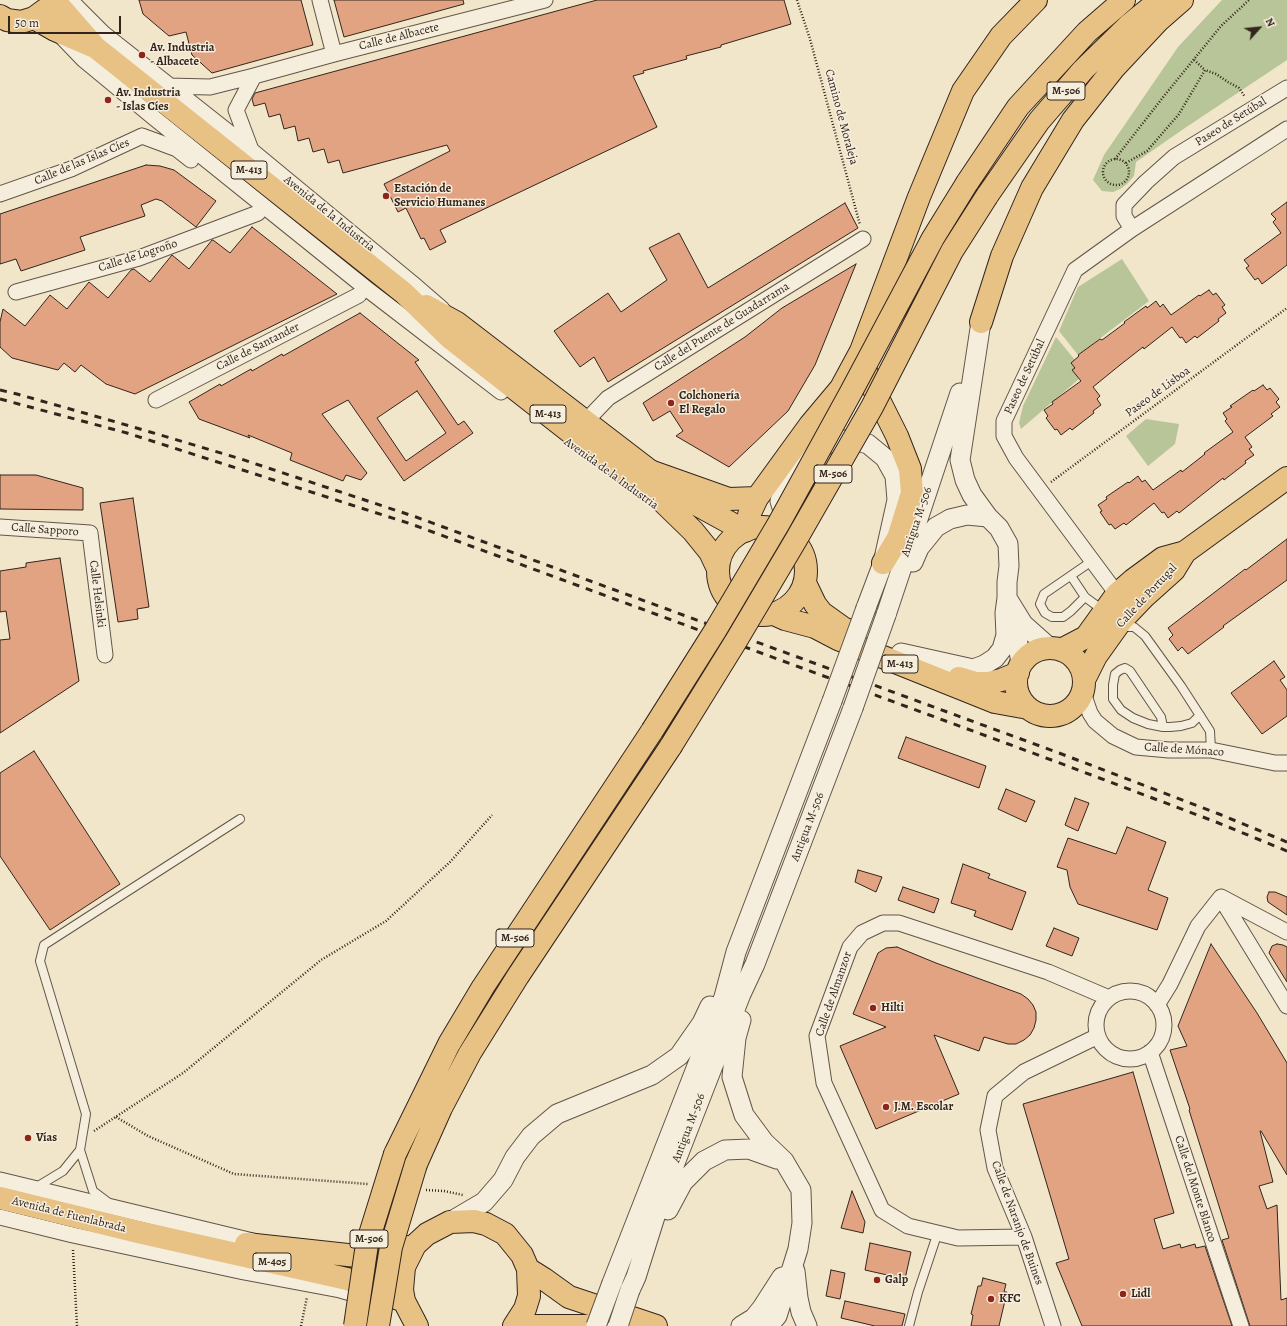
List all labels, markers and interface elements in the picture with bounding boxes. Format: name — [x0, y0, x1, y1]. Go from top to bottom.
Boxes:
scale bar — [10, 8, 123, 34]
north arrow — [1239, 8, 1279, 48]
text: 50 m — [15, 15, 39, 31]
text: N — [1262, 15, 1279, 29]
street label: Calle de Albacete — [358, 20, 440, 54]
place label: Av. Industria - Albacete — [150, 41, 215, 69]
marker: Av. Industria - Albacete — [137, 50, 147, 60]
street label: Camino de Moraleja — [821, 68, 861, 166]
road number: M-506 — [1047, 82, 1085, 100]
place label: Av. Industria - Islas Cíes — [116, 86, 181, 114]
street label: Paseo de Setúbal — [1193, 94, 1269, 150]
marker: Av. Industria - Islas Cíes — [103, 95, 113, 105]
street label: Calle de las Islas Cíes — [32, 135, 132, 189]
road number: M-413 — [231, 161, 267, 179]
street label: Avenida de la Industria — [281, 173, 377, 255]
place label: Estación de Servicio Humanes — [394, 182, 485, 210]
marker: Estación de Servicio Humanes — [381, 191, 391, 201]
street label: Calle de Logroño — [97, 236, 179, 276]
street label: Calle del Puente de Guadarrama — [652, 279, 792, 375]
street label: Calle de Santander — [214, 320, 302, 374]
street label: Paseo de Setúbal — [1001, 337, 1049, 417]
street label: Paseo de Lisboa — [1123, 364, 1193, 420]
place label: Colchonería El Regalo — [679, 389, 740, 417]
marker: Colchonería El Regalo — [666, 398, 676, 408]
road number: M-413 — [530, 405, 566, 423]
street label: Avenida de la Industria — [561, 435, 661, 513]
road number: M-506 — [814, 465, 852, 483]
street label: Antigua M-506 — [898, 485, 936, 559]
street label: Calle Sapporo — [11, 520, 79, 540]
street label: Calle Helsinki — [86, 559, 108, 629]
street label: Calle de Portugal — [1114, 561, 1180, 631]
road number: M-413 — [882, 655, 918, 673]
street label: Calle de Mónaco — [1144, 740, 1224, 760]
street label: Antigua M-506 — [788, 791, 828, 863]
road number: M-506 — [496, 929, 534, 947]
street label: Calle de Almanzor — [813, 950, 855, 1038]
place label: Hilti — [881, 1001, 904, 1015]
marker: Hilti — [868, 1003, 878, 1013]
street label: Antigua M-506 — [669, 1092, 709, 1164]
place label: J.M. Escolar — [894, 1100, 953, 1114]
marker: J.M. Escolar — [881, 1102, 891, 1112]
place label: Vías — [36, 1131, 57, 1145]
marker: Vías — [23, 1133, 33, 1143]
street label: Calle del Monte Blanco — [1171, 1134, 1219, 1244]
street label: Calle de Naranjo de Buines — [988, 1159, 1046, 1287]
street label: Avenida de Fuenlabrada — [10, 1194, 128, 1236]
road number: M-506 — [350, 1230, 388, 1248]
road number: M-405 — [253, 1253, 291, 1271]
place label: Galp — [885, 1273, 908, 1287]
marker: Galp — [872, 1275, 882, 1285]
place label: Lidl — [1131, 1287, 1150, 1301]
marker: Lidl — [1118, 1289, 1128, 1299]
place label: KFC — [999, 1292, 1021, 1306]
marker: KFC — [986, 1294, 996, 1304]

